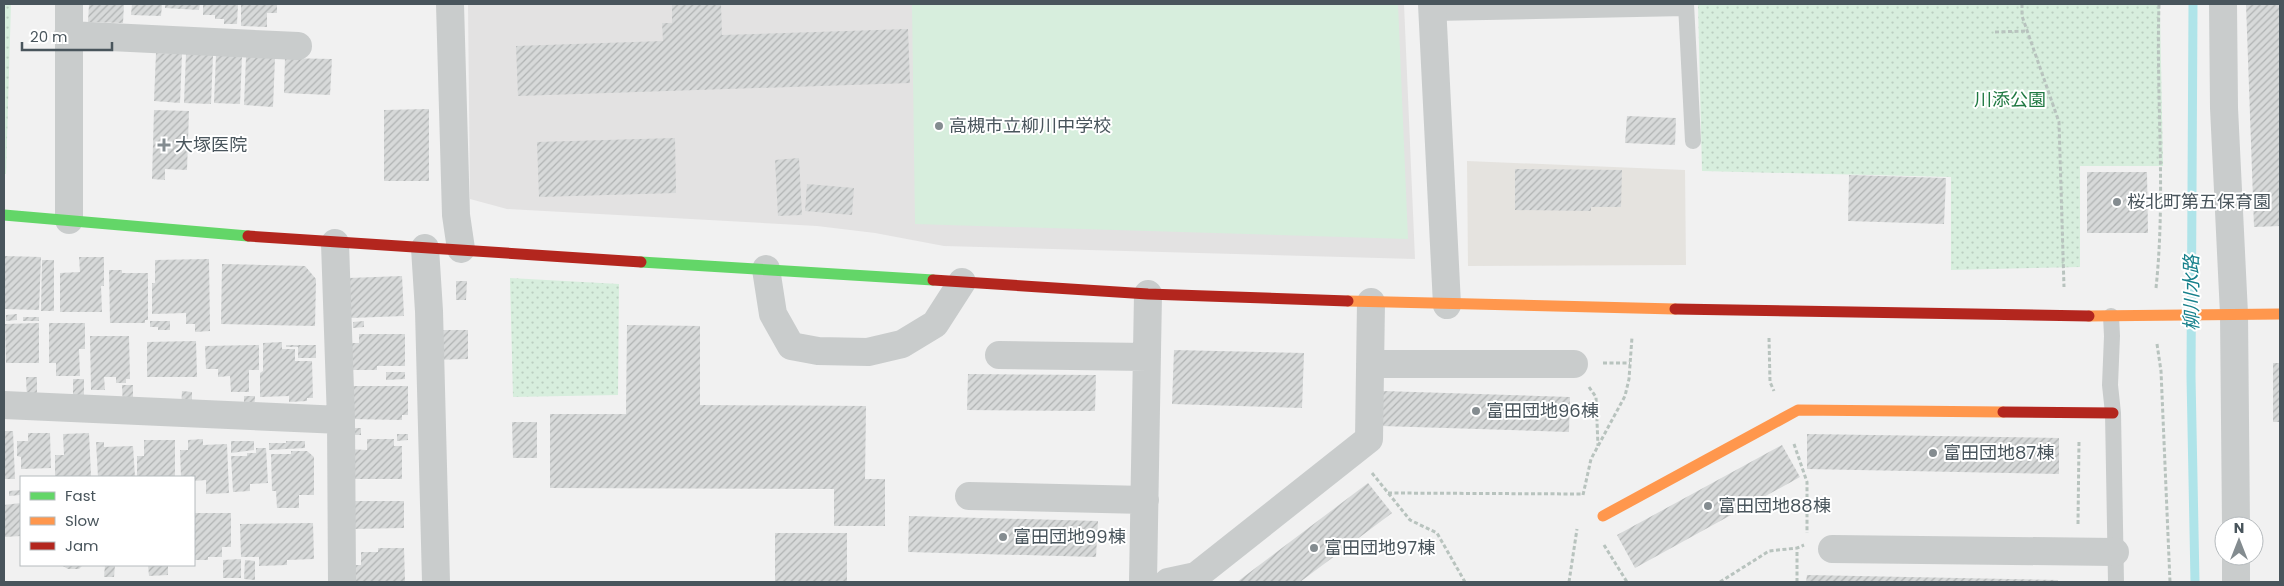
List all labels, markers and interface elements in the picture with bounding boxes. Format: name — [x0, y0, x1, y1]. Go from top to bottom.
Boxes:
scale bar — [22, 20, 112, 52]
text: 20 m — [30, 26, 68, 47]
park label: 川添公園 — [1974, 87, 2046, 112]
place label: 高槻市立柳川中学校 — [949, 113, 1111, 138]
marker: 高槻市立柳川中学校 — [933, 120, 945, 132]
place label: 大塚医院 — [175, 132, 247, 157]
marker: 大塚医院 — [157, 138, 171, 152]
place label: 桜北町第五保育園 — [2127, 189, 2271, 214]
marker: 桜北町第五保育園 — [2111, 196, 2123, 208]
water label: 柳川水路 — [2178, 253, 2205, 331]
place label: 富田団地96棟 — [1486, 398, 1599, 423]
marker: 富田団地96棟 — [1470, 405, 1482, 417]
place label: 富田団地87棟 — [1943, 440, 2054, 465]
marker: 富田団地87棟 — [1927, 447, 1939, 459]
legend — [20, 476, 195, 566]
text: Fast — [65, 485, 96, 506]
place label: 富田団地88棟 — [1718, 493, 1831, 518]
marker: 富田団地88棟 — [1702, 500, 1714, 512]
text: Slow — [65, 510, 100, 531]
north arrow — [2214, 516, 2264, 566]
text: N — [2234, 518, 2244, 538]
place label: 富田団地99棟 — [1013, 524, 1126, 549]
marker: 富田団地99棟 — [997, 531, 1009, 543]
text: Jam — [65, 535, 99, 556]
place label: 富田団地97棟 — [1324, 535, 1435, 560]
marker: 富田団地97棟 — [1308, 542, 1320, 554]

